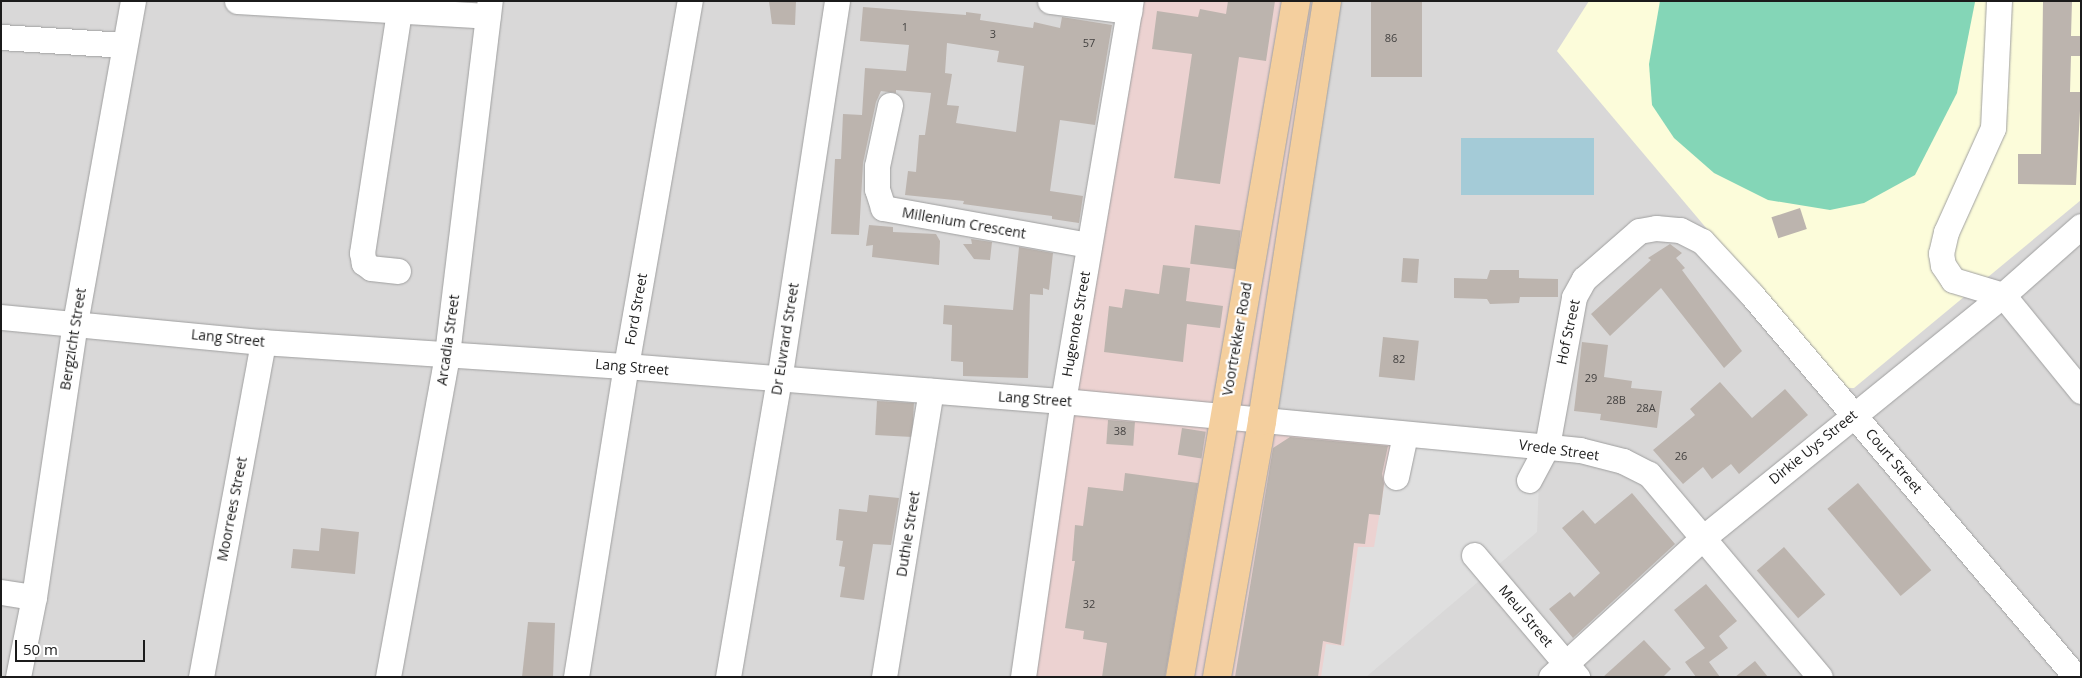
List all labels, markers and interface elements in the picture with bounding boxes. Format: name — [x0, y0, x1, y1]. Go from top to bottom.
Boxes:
house number: 1 — [902, 20, 908, 34]
house number: 3 — [990, 27, 996, 41]
house number: 86 — [1385, 31, 1397, 45]
house number: 57 — [1083, 36, 1095, 50]
street label: Millenium Crescent — [901, 204, 1027, 242]
street label: Hugenote Street — [1058, 270, 1094, 378]
street label: Ford Street — [621, 272, 651, 346]
street label: Voortrekker Road — [1219, 281, 1255, 397]
street label: Dr Euvrard Street — [768, 282, 802, 396]
street label: Bergzicht Street — [57, 287, 89, 391]
street label: Arcadia Street — [433, 293, 463, 387]
street label: Hof Street — [1553, 298, 1583, 366]
street label: Lang Street — [190, 326, 266, 350]
house number: 82 — [1393, 352, 1405, 366]
street label: Lang Street — [594, 355, 670, 379]
house number: 29 — [1585, 371, 1597, 385]
street label: Lang Street — [997, 388, 1073, 410]
house number: 28B — [1606, 393, 1626, 407]
house number: 28A — [1636, 401, 1656, 415]
street label: Dirkie Uys Street — [1766, 406, 1860, 488]
house number: 38 — [1114, 424, 1126, 438]
street label: Court Street — [1862, 425, 1926, 497]
street label: Vrede Street — [1518, 436, 1600, 464]
house number: 26 — [1675, 449, 1687, 463]
street label: Moorrees Street — [214, 455, 250, 563]
street label: Duthie Street — [893, 490, 923, 578]
street label: Meul Street — [1495, 582, 1557, 650]
house number: 32 — [1083, 597, 1095, 611]
scale bar — [18, 630, 148, 662]
text: 50 m — [23, 639, 58, 659]

